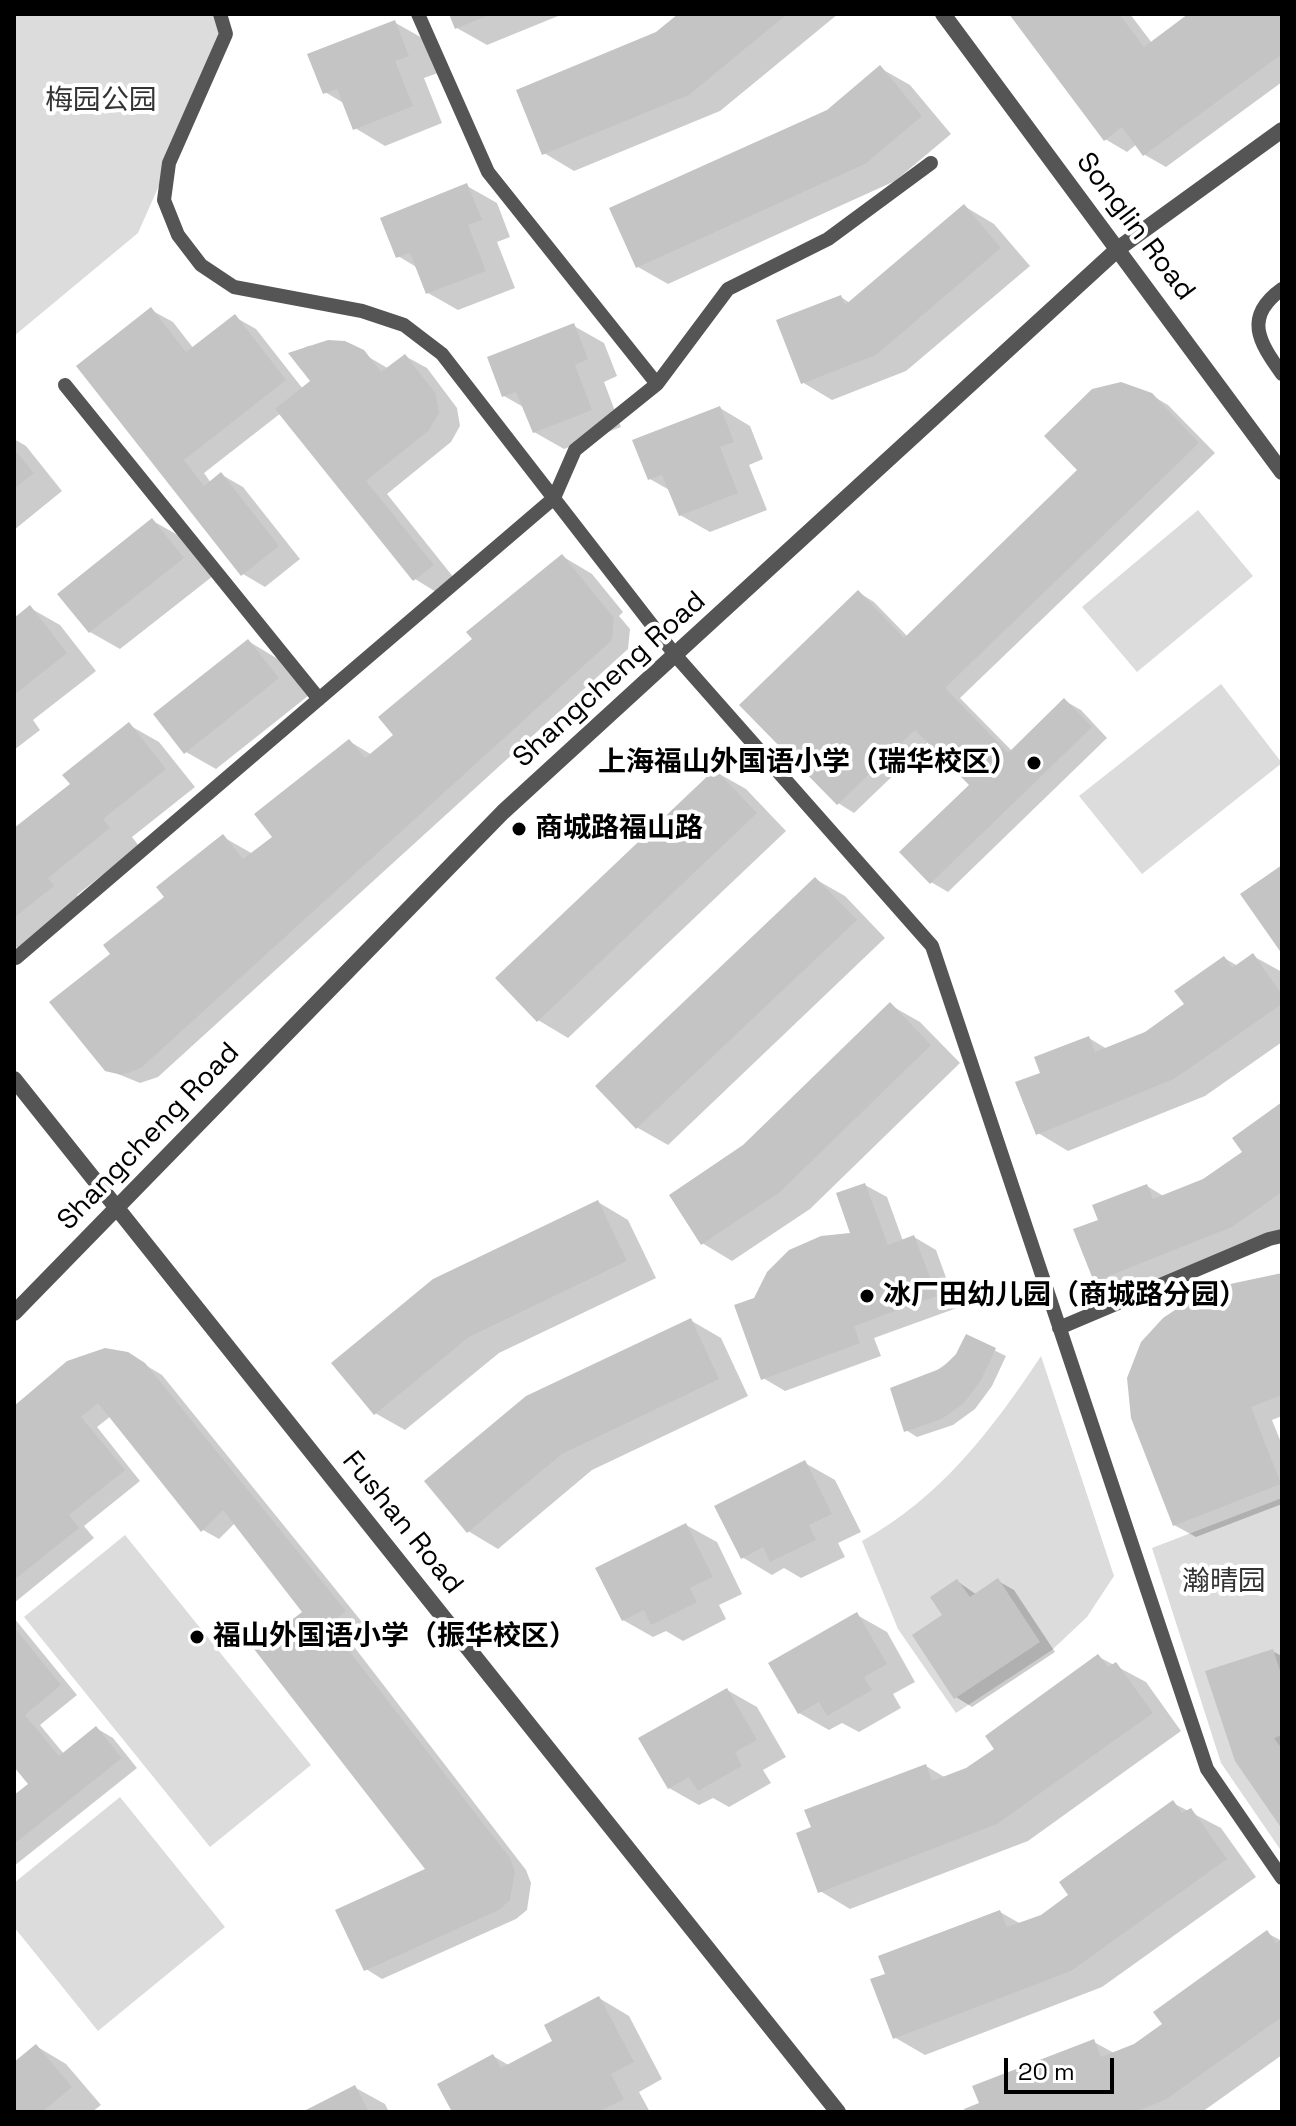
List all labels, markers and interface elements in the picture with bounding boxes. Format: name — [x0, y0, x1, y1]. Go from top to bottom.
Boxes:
park label: 梅园公园 — [45, 84, 157, 118]
street label: Songlin Road — [1068, 146, 1202, 308]
street label: Shangcheng Road — [507, 585, 713, 775]
place label: 上海福山外国语小学（瑞华校区） — [598, 746, 1018, 780]
marker: 上海福山外国语小学（瑞华校区） — [1025, 754, 1043, 772]
place label: 商城路福山路 — [535, 812, 703, 846]
marker: 商城路福山路 — [510, 820, 528, 838]
street label: Shangcheng Road — [51, 1036, 247, 1238]
place label: 冰厂田幼儿园（商城路分园） — [883, 1279, 1247, 1313]
marker: 冰厂田幼儿园（商城路分园） — [858, 1287, 876, 1305]
street label: Fushan Road — [334, 1445, 470, 1601]
park label: 瀚晴园 — [1182, 1565, 1266, 1599]
place label: 福山外国语小学（振华校区） — [213, 1620, 577, 1654]
marker: 福山外国语小学（振华校区） — [188, 1628, 206, 1646]
scale bar — [1008, 2042, 1118, 2092]
text: 20 m — [1018, 2056, 1075, 2087]

